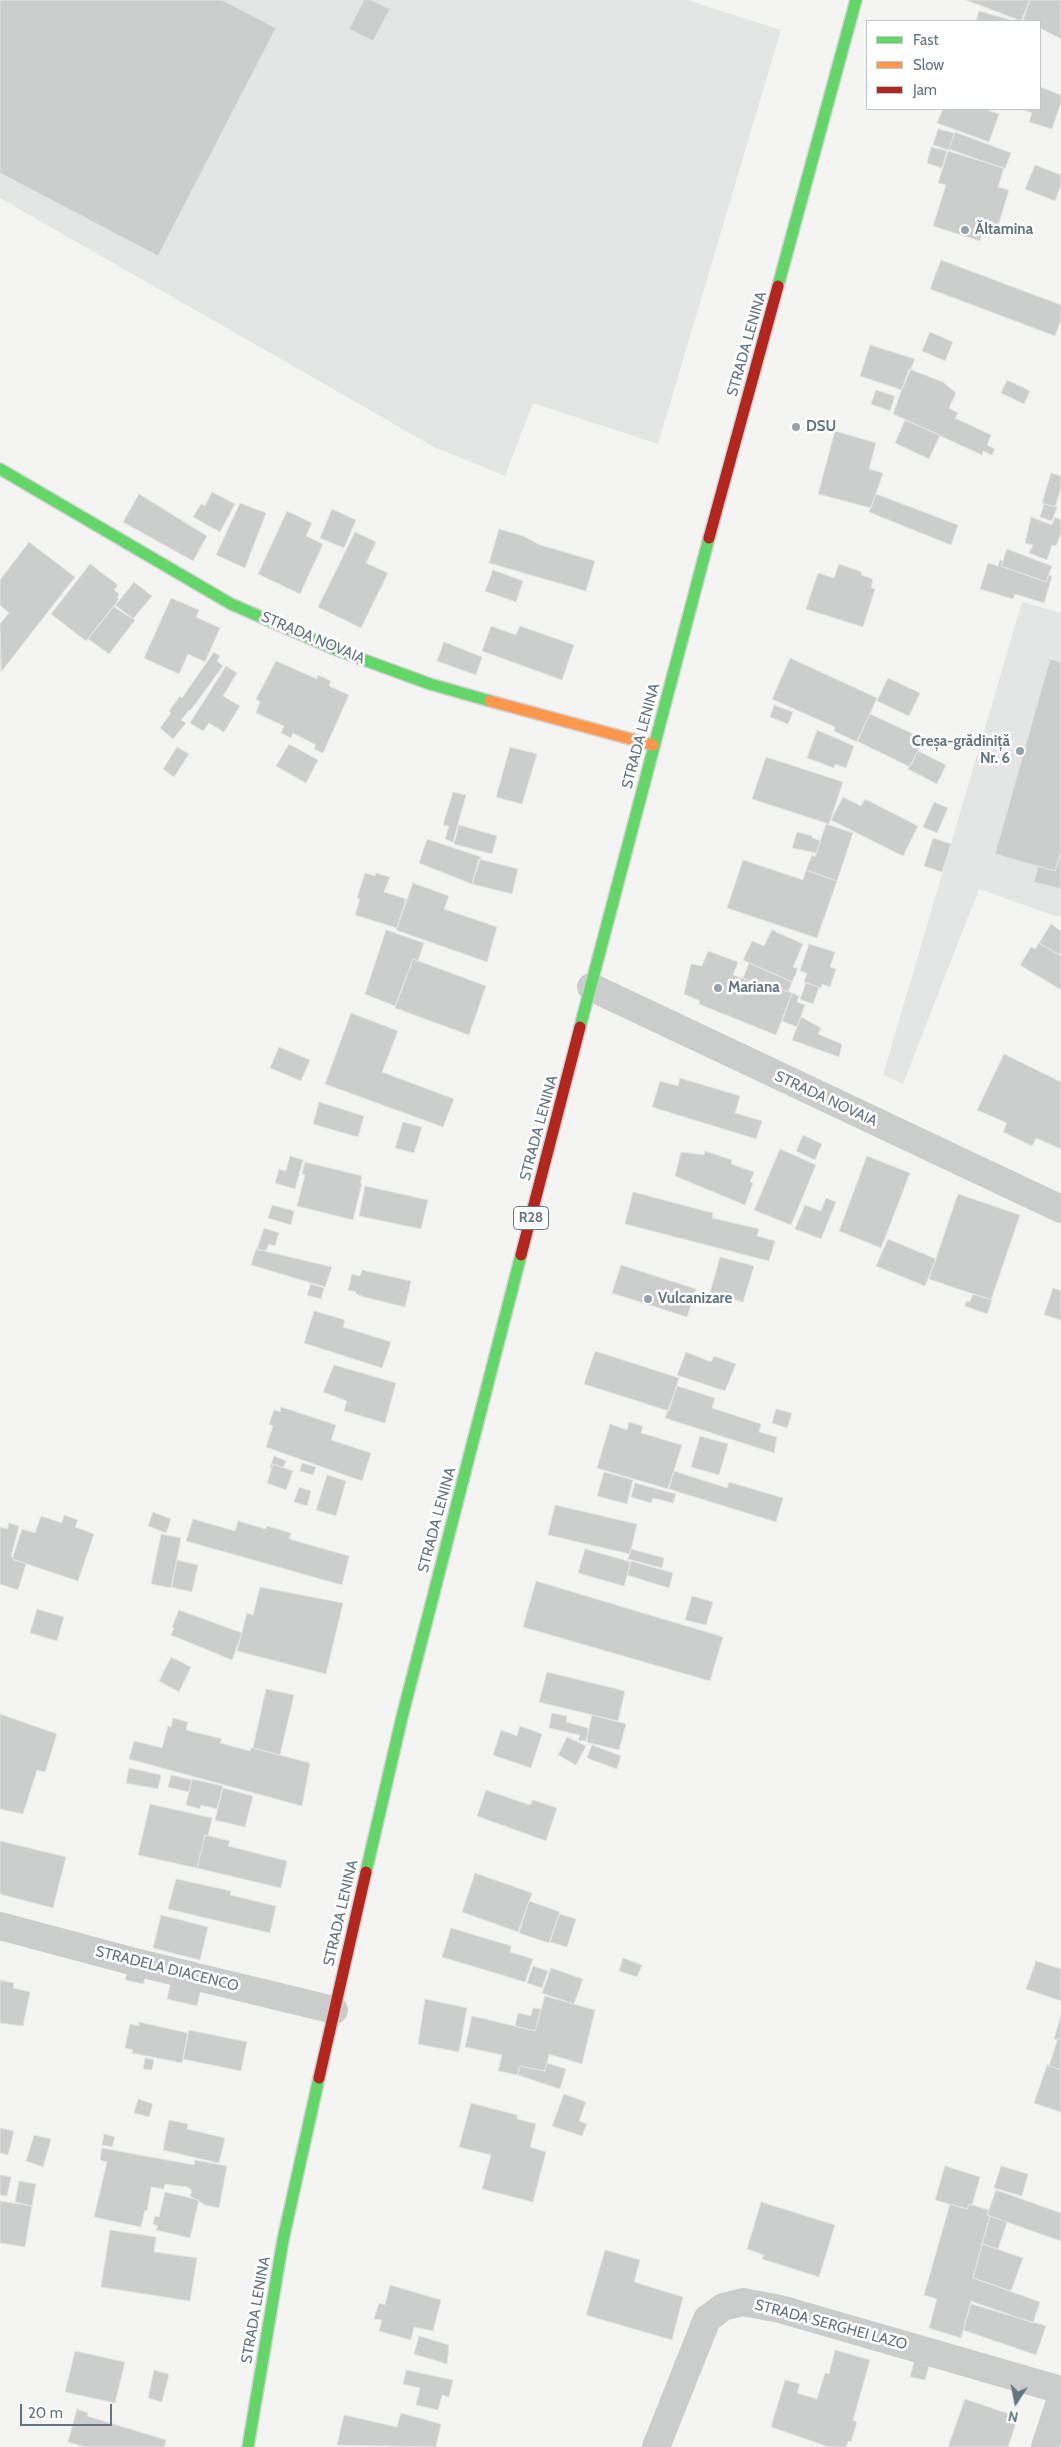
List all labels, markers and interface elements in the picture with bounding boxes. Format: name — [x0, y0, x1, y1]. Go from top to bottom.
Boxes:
legend — [866, 20, 1041, 110]
text: Fast — [913, 31, 938, 49]
text: Slow — [913, 56, 944, 74]
text: Jam — [913, 81, 937, 99]
place label: Ăltamina — [975, 221, 1033, 239]
marker: Ăltamina — [959, 224, 971, 236]
street label: STRADA LENINA — [723, 289, 771, 399]
place label: DSU — [806, 418, 836, 436]
marker: DSU — [790, 421, 802, 433]
street label: STRADA NOVAIA — [258, 608, 368, 668]
street label: STRADA LENINA — [618, 681, 664, 791]
place label: Creșa-grădiniță Nr. 6 — [912, 733, 1010, 768]
marker: Creșa-grădiniță Nr. 6 — [1014, 745, 1026, 757]
place label: Mariana — [728, 979, 780, 997]
marker: Mariana — [712, 982, 724, 994]
street label: STRADA NOVAIA — [772, 1067, 880, 1131]
street label: STRADA LENINA — [516, 1073, 562, 1183]
road number: R28 — [514, 1206, 548, 1230]
place label: Vulcanizare — [658, 1290, 732, 1308]
marker: Vulcanizare — [642, 1293, 654, 1305]
street label: STRADA LENINA — [414, 1465, 460, 1575]
street label: STRADA LENINA — [320, 1858, 362, 1968]
street label: STRADELA DIACENCO — [94, 1943, 240, 1995]
street label: STRADA LENINA — [238, 2255, 274, 2365]
street label: STRADA SERGHEI LAZO — [753, 2296, 909, 2354]
north arrow — [991, 2377, 1041, 2427]
scale bar — [22, 2394, 115, 2426]
text: 20 m — [28, 2404, 63, 2422]
text: N — [1007, 2407, 1020, 2427]

